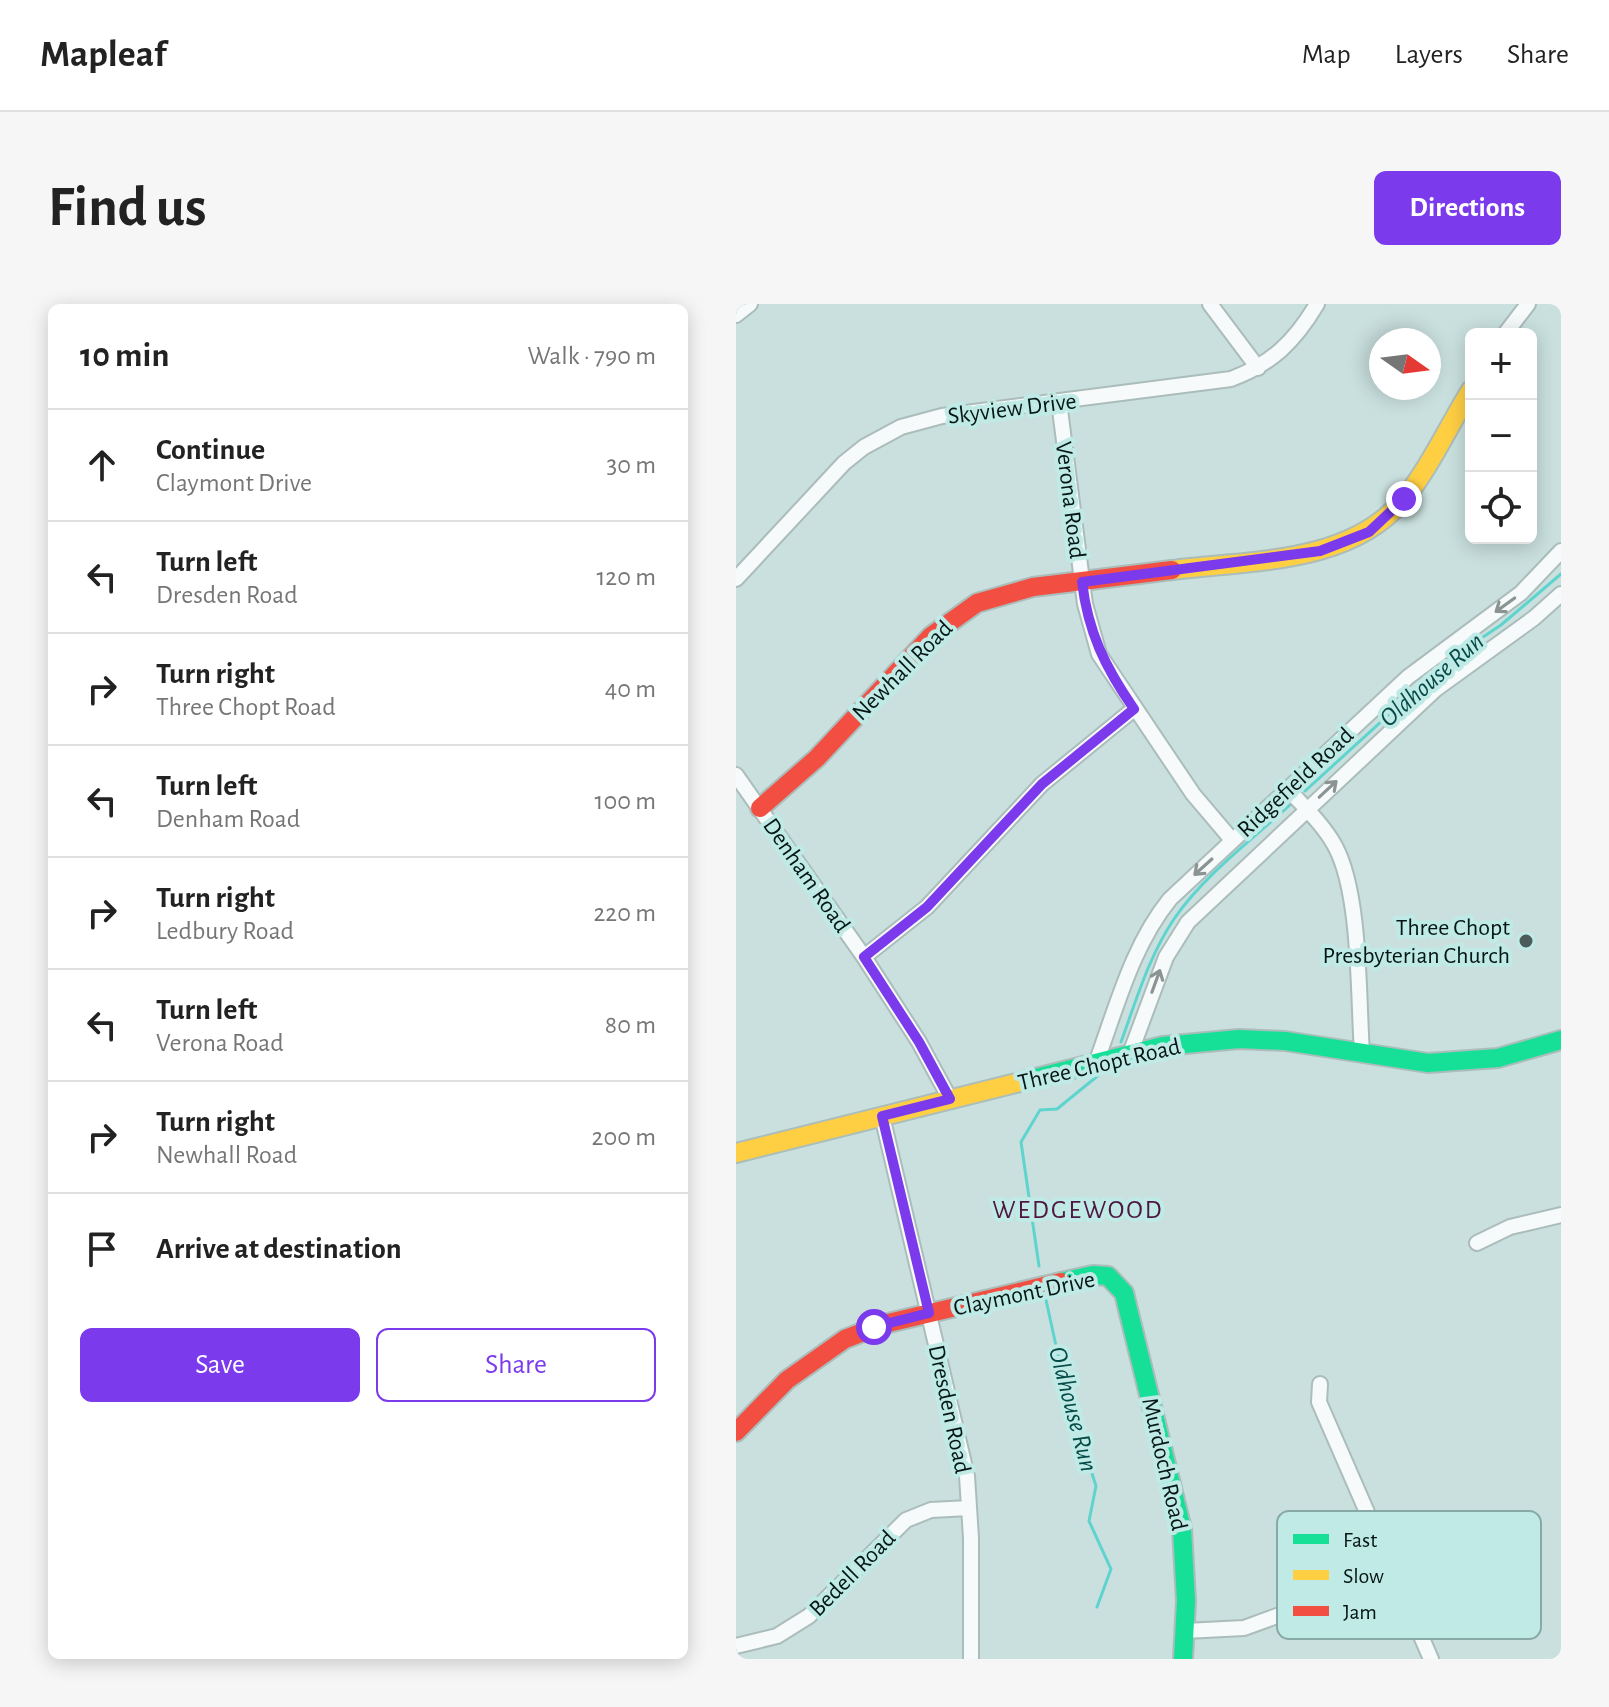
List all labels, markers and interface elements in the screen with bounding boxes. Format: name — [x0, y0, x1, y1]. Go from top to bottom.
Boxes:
text: Mapleaf — [40, 36, 166, 74]
text: Map — [1302, 41, 1351, 69]
text: Layers — [1395, 41, 1463, 69]
text: Share — [1507, 41, 1569, 69]
button: Directions — [1374, 171, 1561, 245]
text: Find us — [48, 180, 206, 236]
north arrow — [1369, 328, 1441, 400]
map controls — [1465, 328, 1537, 544]
button: + — [1465, 328, 1537, 400]
text: 10 min — [80, 339, 169, 373]
text: Walk · 790 m — [527, 343, 656, 369]
street label: Skyview Drive — [946, 389, 1078, 429]
button: − — [1465, 400, 1537, 472]
text: Continue — [156, 435, 265, 465]
street label: Verona Road — [1051, 440, 1089, 560]
icon: ahead — [80, 443, 124, 487]
text: 30 m — [606, 452, 656, 478]
text: Claymont Drive — [156, 470, 312, 496]
button: locate — [1465, 472, 1537, 544]
route end — [1386, 481, 1422, 517]
text: Turn left — [156, 547, 257, 577]
icon: left — [80, 555, 124, 599]
text: 120 m — [596, 564, 656, 590]
text: Dresden Road — [156, 582, 298, 608]
one-way arrow — [1495, 596, 1516, 613]
street label: Newhall Road — [848, 616, 957, 725]
water label: Oldhouse Run — [1375, 628, 1489, 732]
text: Turn right — [156, 659, 275, 689]
icon: right — [80, 667, 124, 711]
text: 40 m — [605, 676, 656, 702]
text: Three Chopt Road — [156, 694, 336, 720]
street label: Ridgefield Road — [1233, 723, 1358, 842]
text: Turn left — [156, 771, 257, 801]
icon: left — [80, 779, 124, 823]
one-way arrow — [1317, 781, 1337, 799]
text: 100 m — [595, 788, 656, 814]
text: Denham Road — [156, 806, 300, 832]
street label: Denham Road — [758, 814, 854, 937]
one-way arrow — [1193, 857, 1213, 876]
text: Turn right — [156, 883, 275, 913]
icon: right — [80, 891, 124, 935]
text: 220 m — [594, 900, 656, 926]
place label: Three Chopt Presbyterian Church — [1322, 916, 1510, 968]
text: Ledbury Road — [156, 918, 294, 944]
marker: Three Chopt Presbyterian Church — [1517, 932, 1535, 950]
one-way arrow — [1150, 969, 1165, 994]
text: Turn left — [156, 995, 257, 1025]
icon: left — [80, 1003, 124, 1047]
text: 80 m — [605, 1012, 656, 1038]
text: Verona Road — [156, 1030, 284, 1056]
street label: Three Chopt Road — [1016, 1035, 1183, 1095]
text: Turn right — [156, 1107, 275, 1137]
icon: right — [80, 1115, 124, 1159]
text: 200 m — [592, 1124, 656, 1150]
text: Newhall Road — [156, 1142, 297, 1168]
district label: WEDGEWOOD — [992, 1197, 1164, 1223]
icon: arrive — [80, 1227, 124, 1271]
text: Arrive at destination — [156, 1234, 402, 1264]
street label: Claymont Drive — [951, 1267, 1097, 1321]
route start — [856, 1309, 892, 1345]
button: Save — [80, 1328, 360, 1402]
button: Share — [376, 1328, 656, 1402]
street label: Dresden Road — [924, 1343, 974, 1476]
water label: Oldhouse Run — [1044, 1344, 1102, 1475]
street label: Murdoch Road — [1137, 1395, 1191, 1533]
legend — [1277, 1511, 1541, 1639]
street label: Bedell Road — [805, 1526, 900, 1621]
text: Fast — [1343, 1529, 1377, 1551]
text: Slow — [1343, 1565, 1384, 1587]
text: Jam — [1343, 1601, 1377, 1623]

